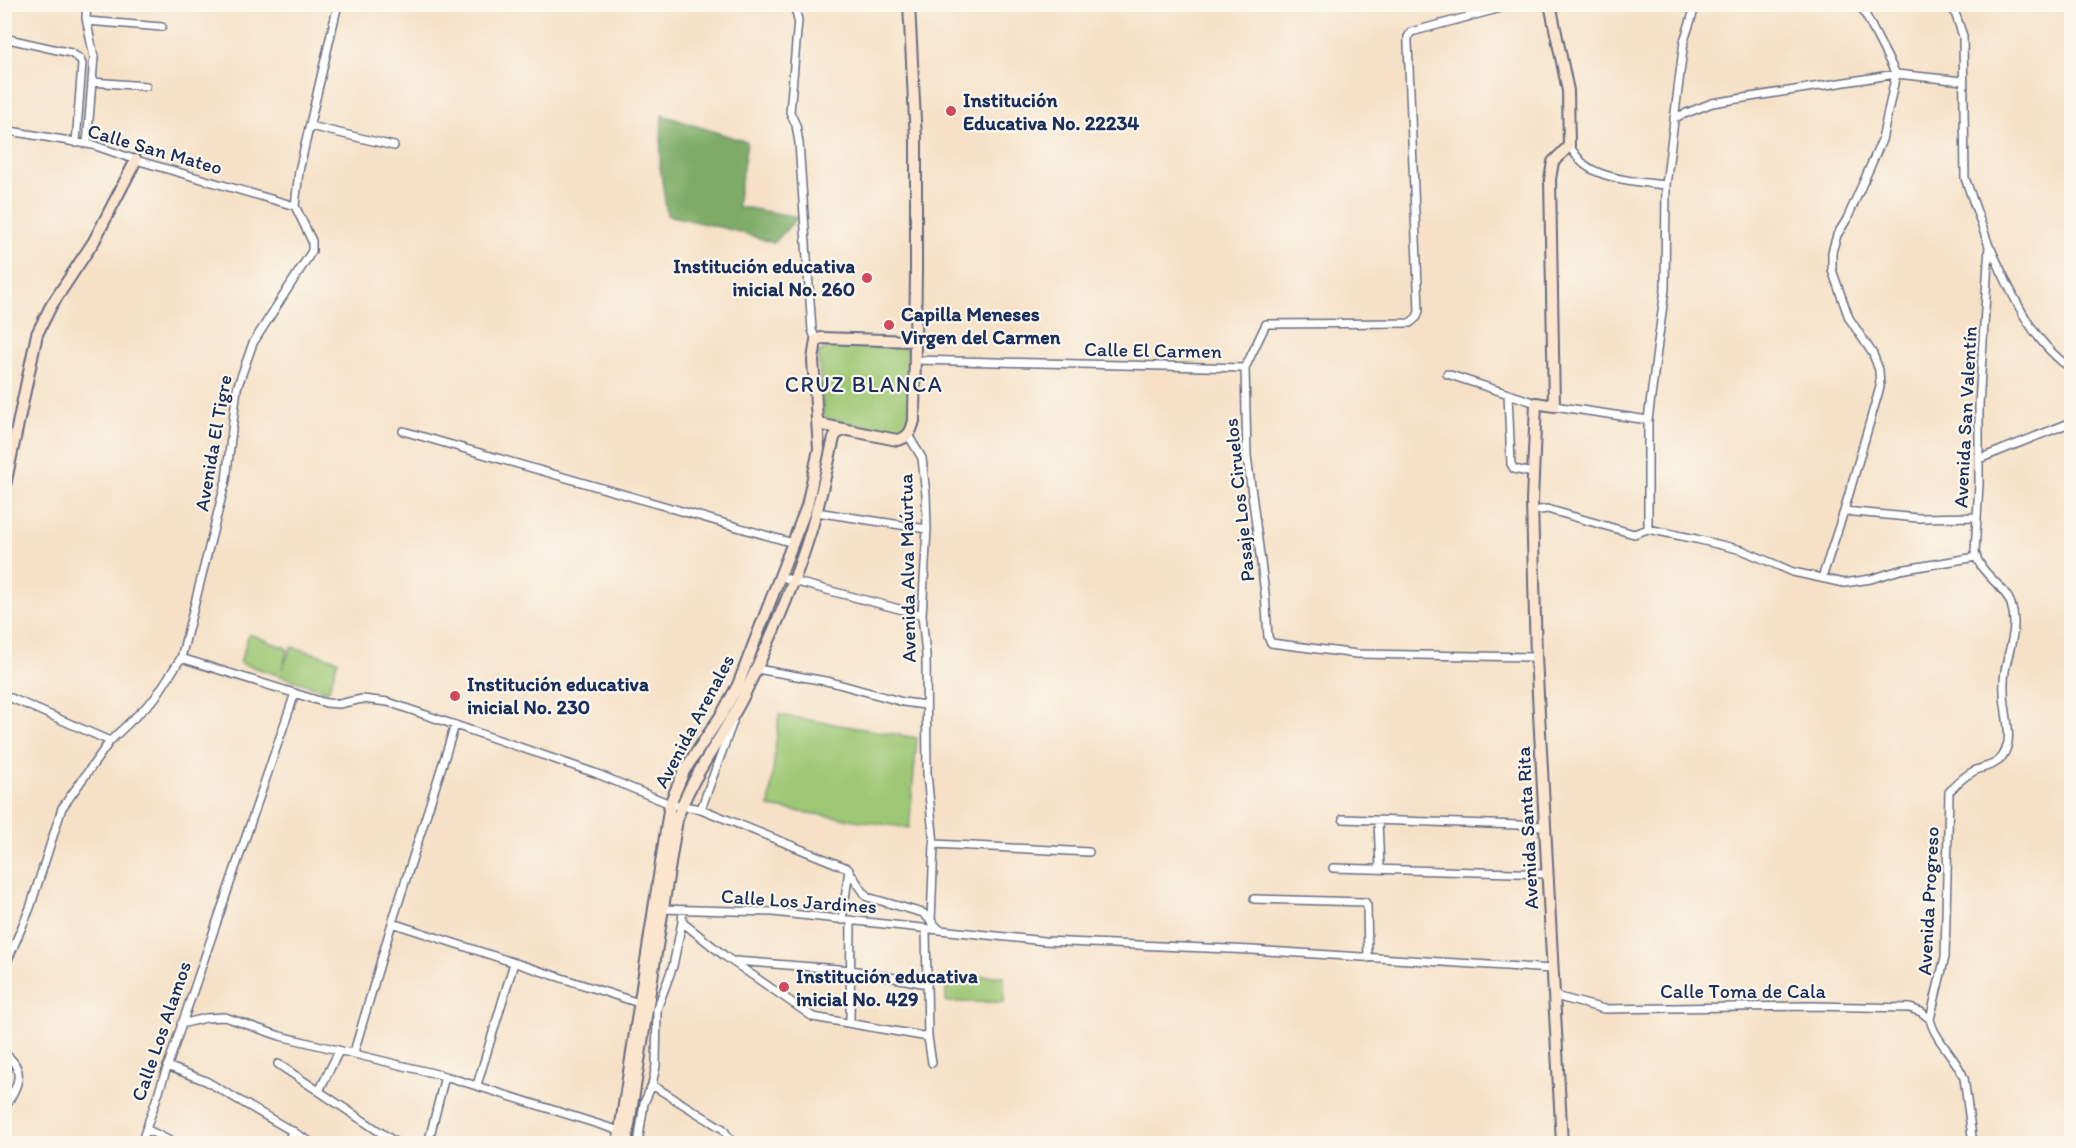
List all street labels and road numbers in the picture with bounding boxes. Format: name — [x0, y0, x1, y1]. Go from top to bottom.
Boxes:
street label: Calle San Mateo — [85, 118, 225, 180]
street label: Avenida San Valentín — [1948, 325, 1982, 508]
street label: Calle El Carmen — [1084, 337, 1222, 363]
street label: Avenida El Tigre — [189, 373, 237, 513]
street label: Pasaje Los Ciruelos — [1218, 417, 1260, 583]
street label: Avenida Alva Maúrtua — [893, 473, 921, 663]
street label: Avenida Arenales — [649, 650, 739, 792]
street label: Avenida Santa Rita — [1511, 745, 1543, 910]
street label: Avenida Progreso — [1912, 826, 1944, 976]
street label: Calle Los Jardines — [720, 884, 878, 918]
street label: Calle Los Alamos — [126, 958, 196, 1104]
street label: Calle Toma de Cala — [1660, 979, 1827, 1003]

